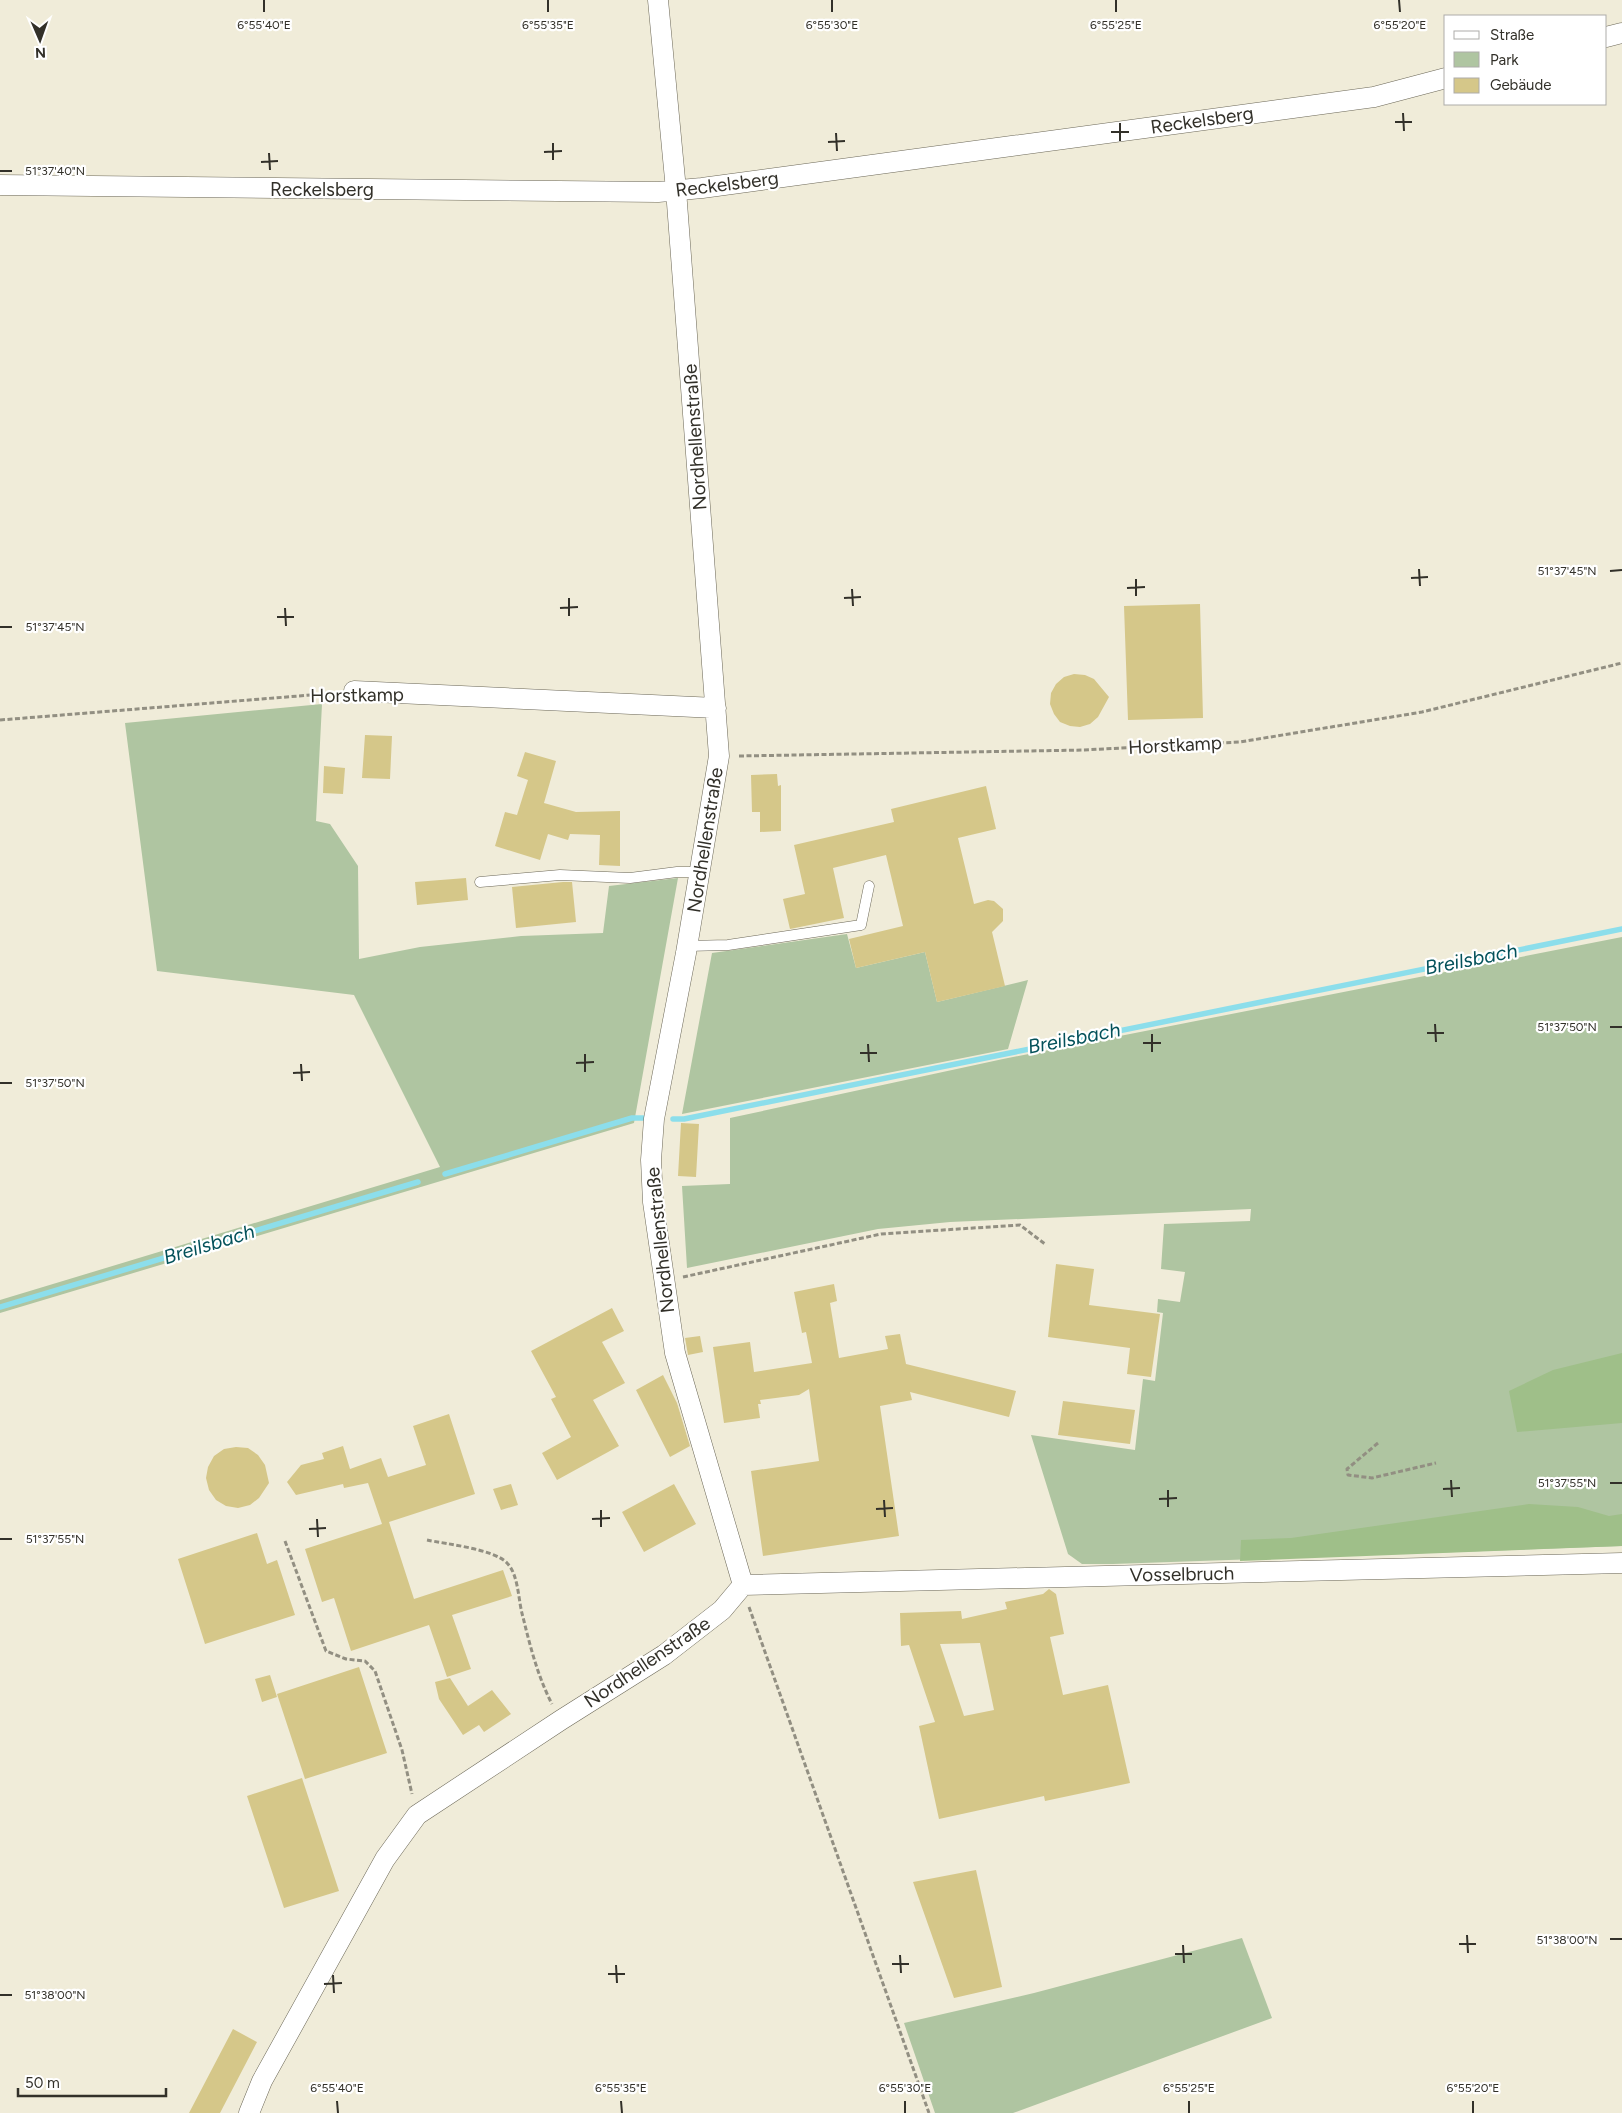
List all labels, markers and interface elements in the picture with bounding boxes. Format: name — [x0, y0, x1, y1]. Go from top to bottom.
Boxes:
north arrow — [15, 15, 65, 65]
legend — [1444, 15, 1607, 105]
text: 6°55'40"E — [237, 18, 291, 32]
text: 6°55'35"E — [522, 18, 574, 32]
text: 6°55'30"E — [806, 18, 858, 32]
text: 6°55'25"E — [1090, 18, 1142, 32]
text: 6°55'20"E — [1374, 18, 1426, 32]
text: Straße — [1490, 26, 1534, 44]
text: N — [35, 44, 46, 61]
text: Park — [1490, 51, 1519, 69]
text: Gebäude — [1490, 76, 1551, 94]
street label: Reckelsberg — [1149, 101, 1255, 139]
text: 51°37'40"N — [25, 164, 85, 178]
street label: Reckelsberg — [674, 166, 780, 202]
street label: Reckelsberg — [270, 178, 374, 201]
street label: Nordhellenstraße — [678, 363, 712, 511]
text: 51°37'45"N — [1537, 564, 1597, 578]
text: 51°37'45"N — [25, 620, 85, 634]
street label: Horstkamp — [310, 683, 404, 707]
street label: Horstkamp — [1128, 731, 1222, 759]
street label: Nordhellenstraße — [682, 766, 728, 914]
water label: Breilsbach — [1423, 938, 1519, 980]
water label: Breilsbach — [1026, 1017, 1122, 1059]
text: 51°37'50"N — [1537, 1020, 1597, 1034]
text: 51°37'50"N — [25, 1076, 85, 1090]
street label: Nordhellenstraße — [641, 1166, 679, 1314]
water label: Breilsbach — [161, 1219, 257, 1269]
text: 51°37'55"N — [1538, 1476, 1596, 1490]
text: 51°37'55"N — [26, 1532, 84, 1546]
street label: Vosselbruch — [1129, 1562, 1235, 1586]
street label: Nordhellenstraße — [580, 1611, 714, 1713]
text: 51°38'00"N — [1536, 1933, 1598, 1947]
text: 51°38'00"N — [24, 1988, 86, 2002]
scale bar — [18, 2066, 165, 2098]
text: 50 m — [25, 2074, 60, 2092]
text: 6°55'40"E — [310, 2081, 364, 2095]
text: 6°55'35"E — [595, 2081, 647, 2095]
text: 6°55'30"E — [879, 2081, 931, 2095]
text: 6°55'25"E — [1163, 2081, 1215, 2095]
text: 6°55'20"E — [1447, 2081, 1499, 2095]

